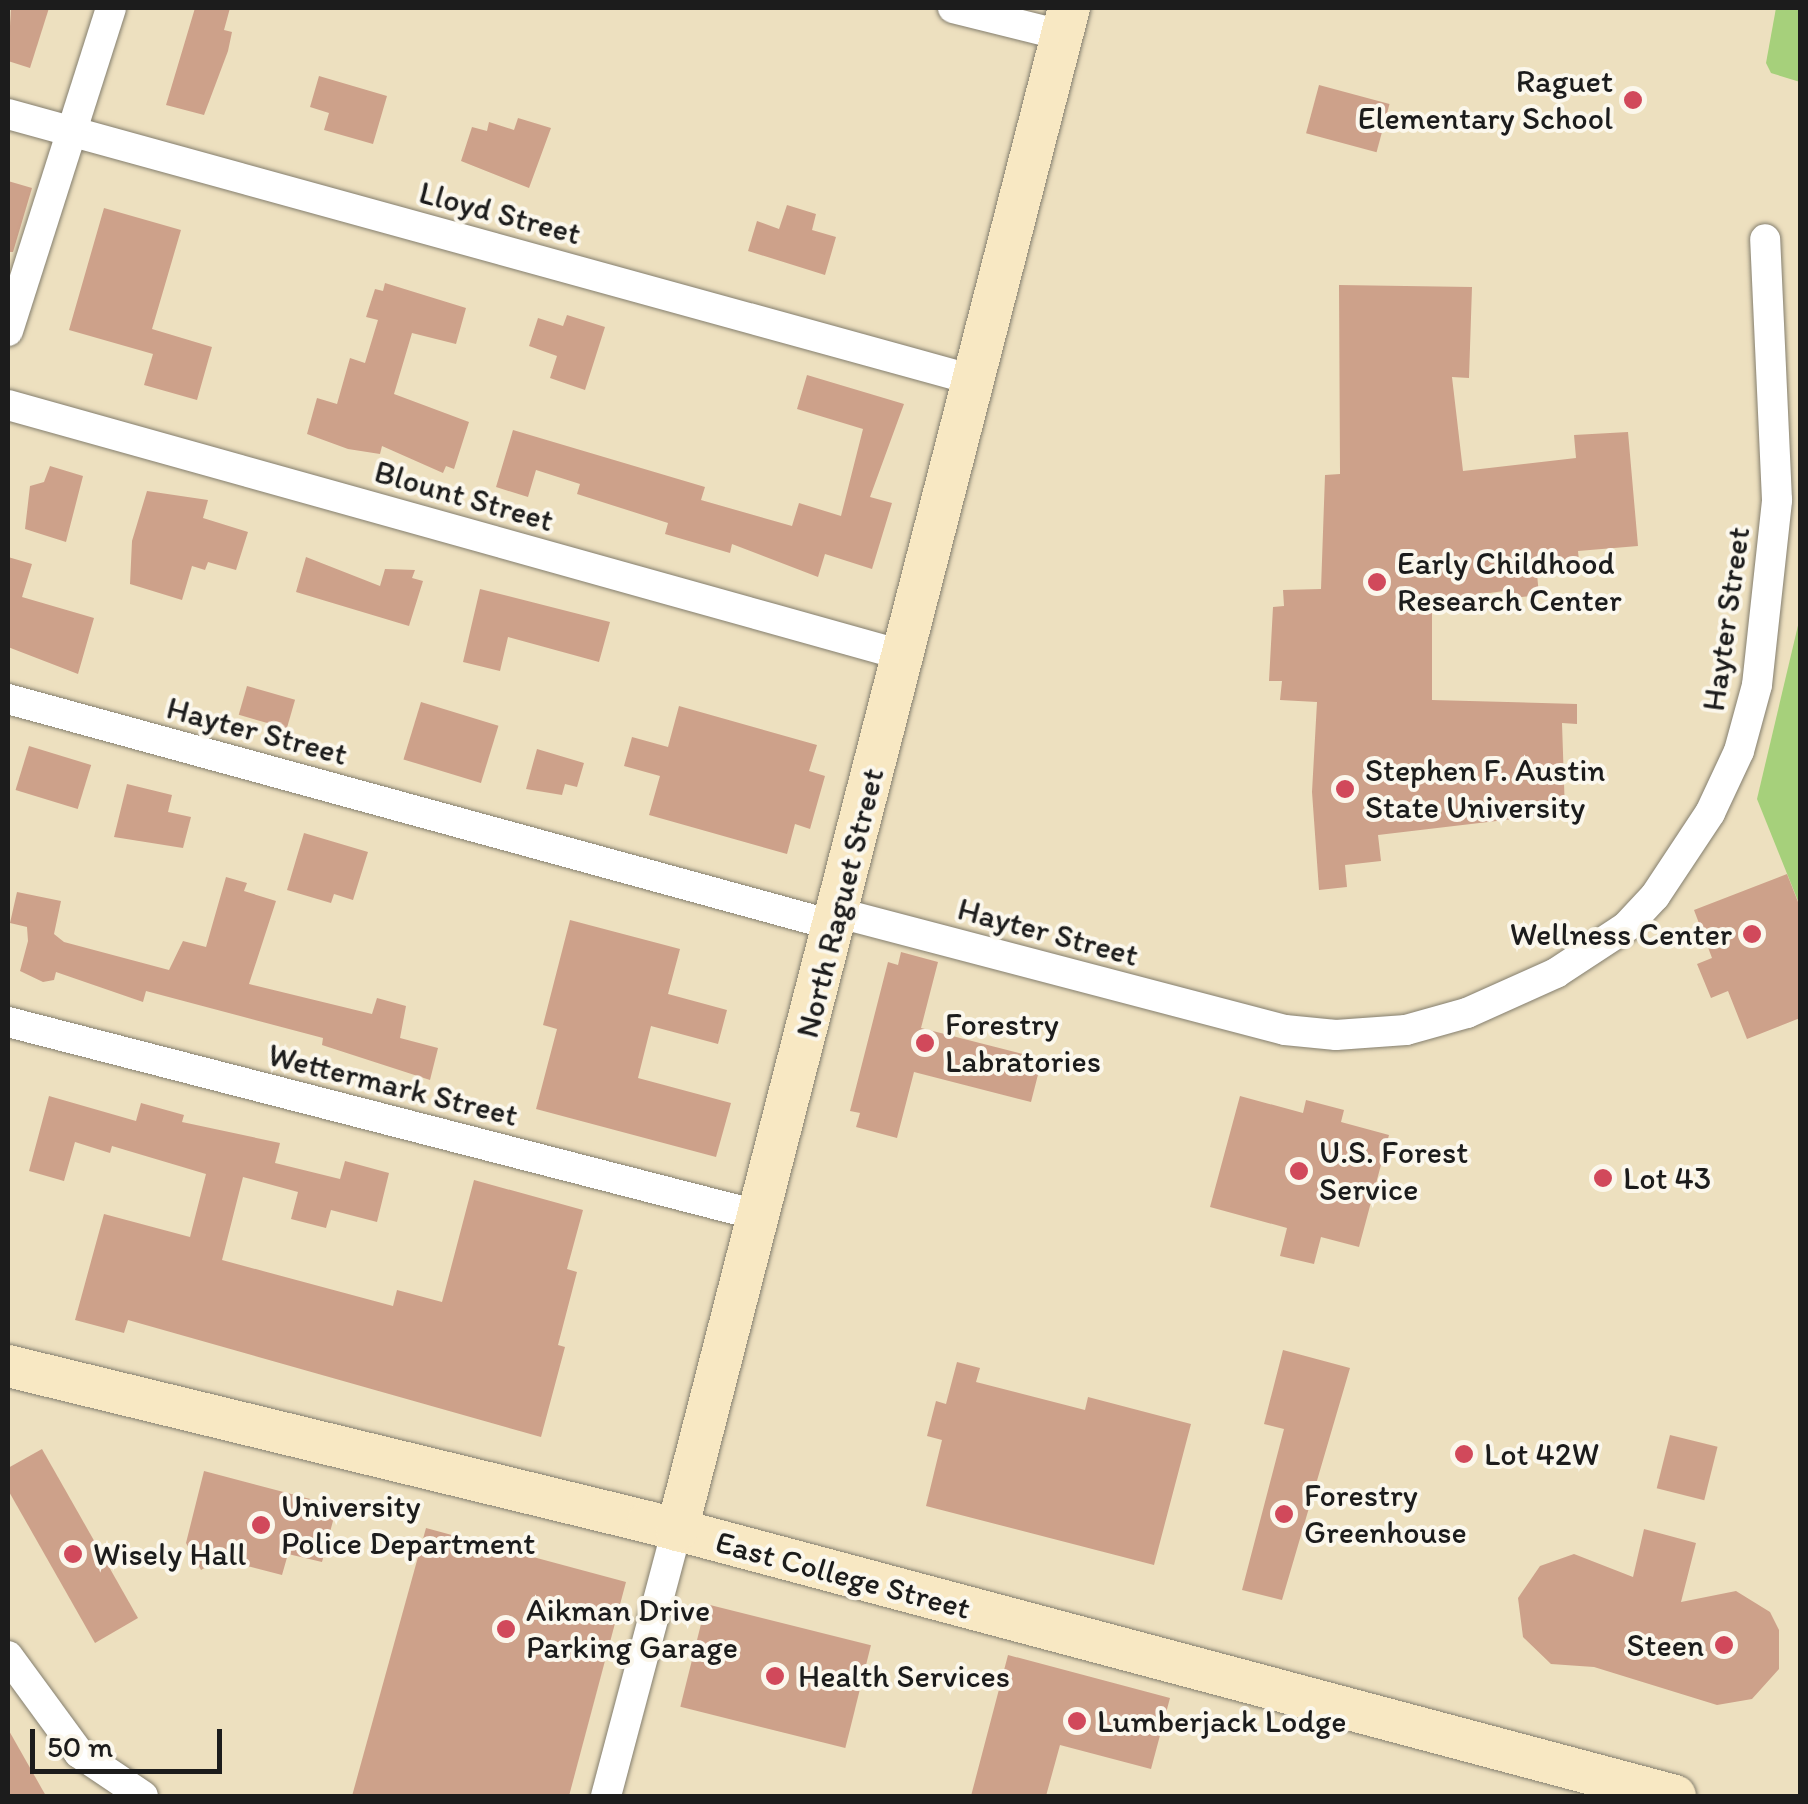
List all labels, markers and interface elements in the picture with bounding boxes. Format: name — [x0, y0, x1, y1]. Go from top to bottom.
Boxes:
place label: Raguet Elementary School — [1358, 63, 1613, 138]
marker: Raguet Elementary School — [1622, 89, 1644, 111]
street label: Lloyd Street — [415, 173, 585, 253]
street label: Blount Street — [370, 452, 558, 540]
street label: Hayter Street — [1694, 525, 1758, 713]
place label: Early Childhood Research Center — [1397, 545, 1623, 620]
marker: Early Childhood Research Center — [1366, 571, 1388, 593]
street label: Hayter Street — [163, 688, 351, 774]
place label: Stephen F. Austin State University — [1365, 752, 1605, 827]
street label: North Raguet Street — [788, 764, 892, 1042]
marker: Stephen F. Austin State University — [1334, 778, 1356, 800]
street label: Hayter Street — [954, 889, 1142, 975]
place label: Wellness Center — [1510, 915, 1732, 953]
marker: Wellness Center — [1741, 923, 1763, 945]
place label: Forestry Labratories — [945, 1006, 1101, 1081]
marker: Forestry Labratories — [914, 1032, 936, 1054]
street label: Wettermark Street — [264, 1035, 522, 1135]
place label: U.S. Forest Service — [1319, 1134, 1467, 1209]
place label: Lot 43 — [1623, 1159, 1711, 1197]
marker: U.S. Forest Service — [1288, 1160, 1310, 1182]
marker: Lot 43 — [1592, 1167, 1614, 1189]
place label: Lot 42W — [1484, 1435, 1599, 1473]
marker: Lot 42W — [1453, 1443, 1475, 1465]
place label: Forestry Greenhouse — [1304, 1477, 1467, 1552]
place label: University Police Department — [281, 1488, 534, 1563]
marker: Forestry Greenhouse — [1273, 1503, 1295, 1525]
marker: University Police Department — [250, 1514, 272, 1536]
street label: East College Street — [712, 1523, 974, 1627]
place label: Wisely Hall — [93, 1535, 246, 1573]
marker: Wisely Hall — [62, 1543, 84, 1565]
place label: Aikman Drive Parking Garage — [526, 1592, 738, 1667]
marker: Aikman Drive Parking Garage — [495, 1618, 517, 1640]
place label: Steen — [1626, 1626, 1704, 1664]
marker: Steen — [1713, 1634, 1735, 1656]
place label: Health Services — [798, 1657, 1010, 1695]
marker: Health Services — [762, 1663, 788, 1689]
place label: Lumberjack Lodge — [1097, 1702, 1347, 1740]
scale bar — [35, 1709, 228, 1771]
marker: Lumberjack Lodge — [1066, 1710, 1088, 1732]
text: 50 m — [47, 1728, 113, 1765]

